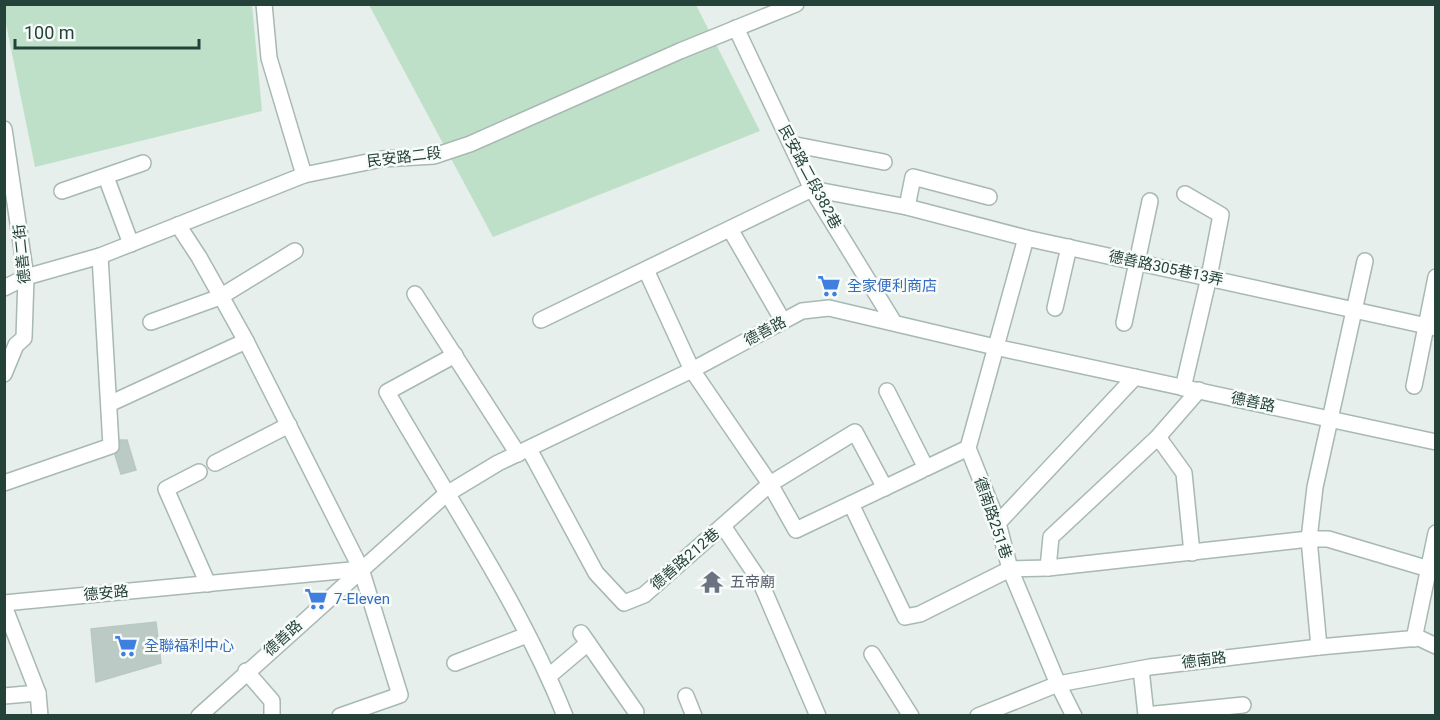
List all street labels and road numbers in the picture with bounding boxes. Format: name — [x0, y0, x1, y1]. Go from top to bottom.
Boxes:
street label: 民安路二段382巷 — [775, 122, 845, 232]
street label: 民安路二段 — [366, 143, 442, 171]
street label: 德善二街 — [10, 223, 34, 285]
street label: 德善路305巷13弄 — [1107, 247, 1225, 289]
street label: 德善路 — [741, 312, 789, 350]
street label: 德善路 — [1229, 389, 1277, 415]
street label: 德南路251巷 — [971, 475, 1015, 561]
street label: 德善路212巷 — [647, 524, 723, 594]
street label: 德安路 — [83, 582, 129, 604]
street label: 德善路 — [260, 616, 306, 660]
street label: 德南路 — [1181, 648, 1227, 672]

